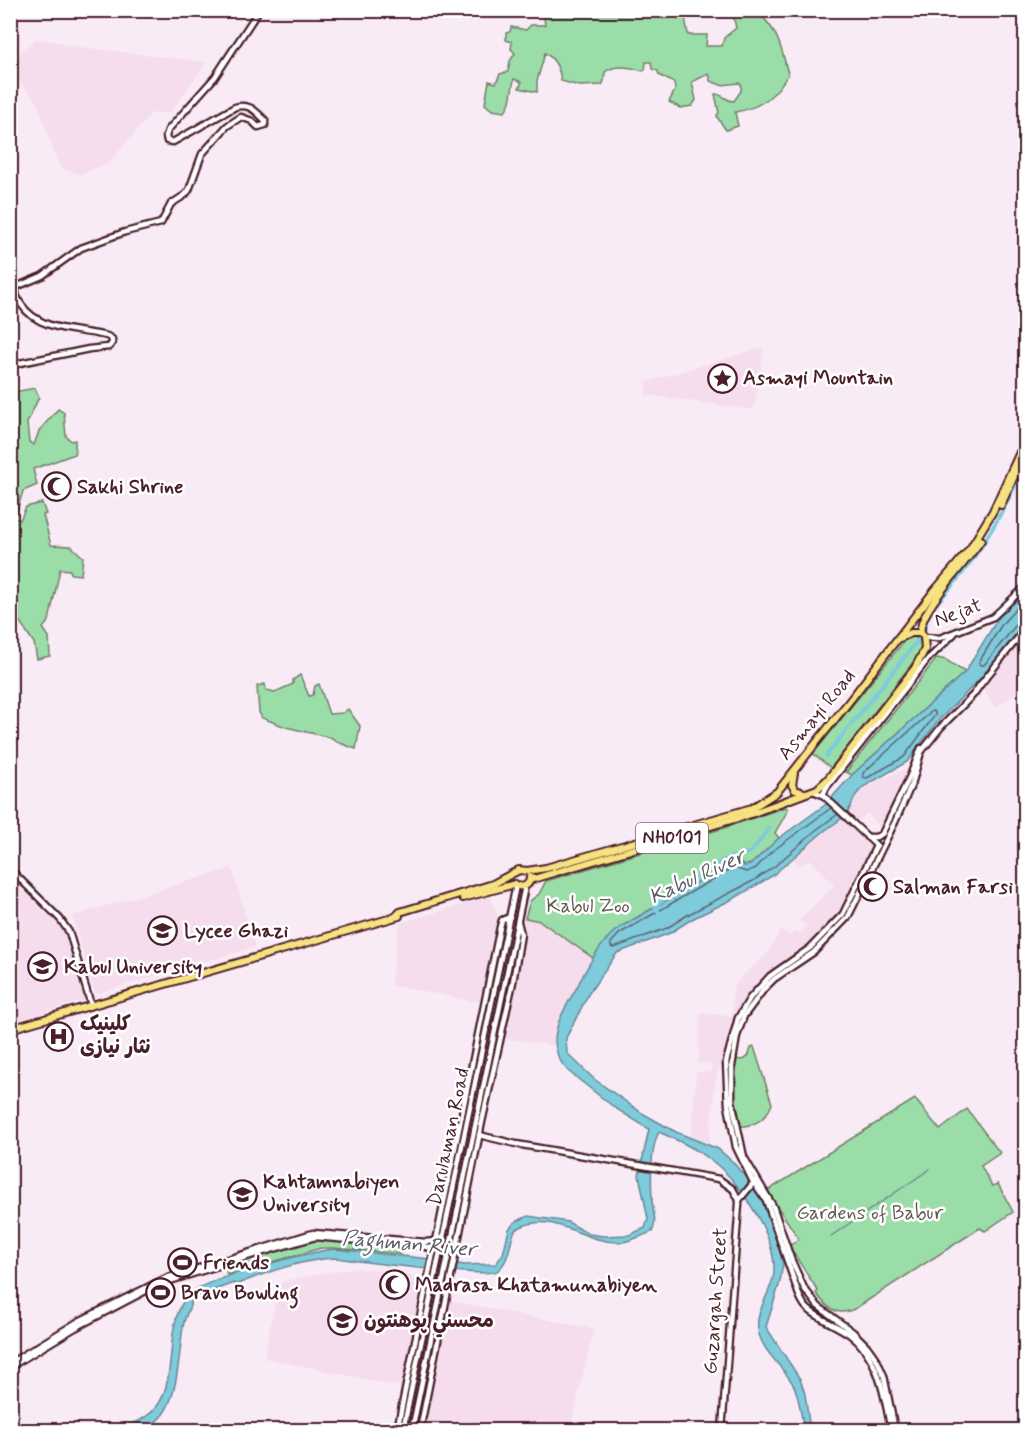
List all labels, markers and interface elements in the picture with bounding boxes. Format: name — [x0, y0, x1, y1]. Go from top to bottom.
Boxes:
place icon: Asmayi Mountain — [706, 362, 738, 394]
place label: Asmayi Mountain — [743, 365, 893, 392]
mosque icon: Sakhi Shrine — [40, 471, 72, 503]
place label: Sakhi Shrine — [77, 474, 183, 501]
street label: Nejat — [930, 592, 986, 634]
street label: Asmayi Road — [772, 664, 862, 766]
road number: NH0101 — [636, 823, 708, 853]
water label: Kabul River — [645, 841, 752, 911]
mosque icon: Salman Farsi — [856, 871, 888, 903]
place label: Salman Farsi — [893, 874, 1013, 901]
park label: Kabul Zoo — [546, 893, 630, 920]
school or university icon: Lycee Ghazi — [147, 915, 179, 947]
place label: Lycee Ghazi — [184, 918, 289, 945]
school or university icon: Kabul University — [27, 951, 59, 983]
place label: Kabul University — [64, 954, 202, 981]
place label: کلینیک نثار نیازی — [80, 1011, 151, 1061]
hospital icon: کلینیک نثار نیازی — [43, 1020, 75, 1052]
street label: Darulaman Road — [421, 1065, 477, 1209]
place label: Kahtamnabiyen University — [263, 1169, 400, 1219]
school or university icon: Kahtamnabiyen University — [226, 1178, 258, 1210]
park label: Gardens of Babur — [797, 1200, 944, 1227]
water label: Paghman River — [341, 1224, 480, 1266]
street label: Guzargah Street — [697, 1227, 735, 1375]
sports icon: Friends — [166, 1247, 198, 1279]
place label: Friends — [203, 1250, 269, 1277]
mosque icon: Madrasa Khatamunabiyen — [378, 1269, 410, 1301]
place label: Madrasa Khatamunabiyen — [415, 1272, 657, 1299]
sports icon: Bravo Bowling — [144, 1277, 176, 1309]
place label: Bravo Bowling — [181, 1280, 299, 1309]
school or university icon: محسني پوهنتون — [327, 1305, 359, 1337]
place label: محسني پوهنتون — [364, 1308, 494, 1338]

